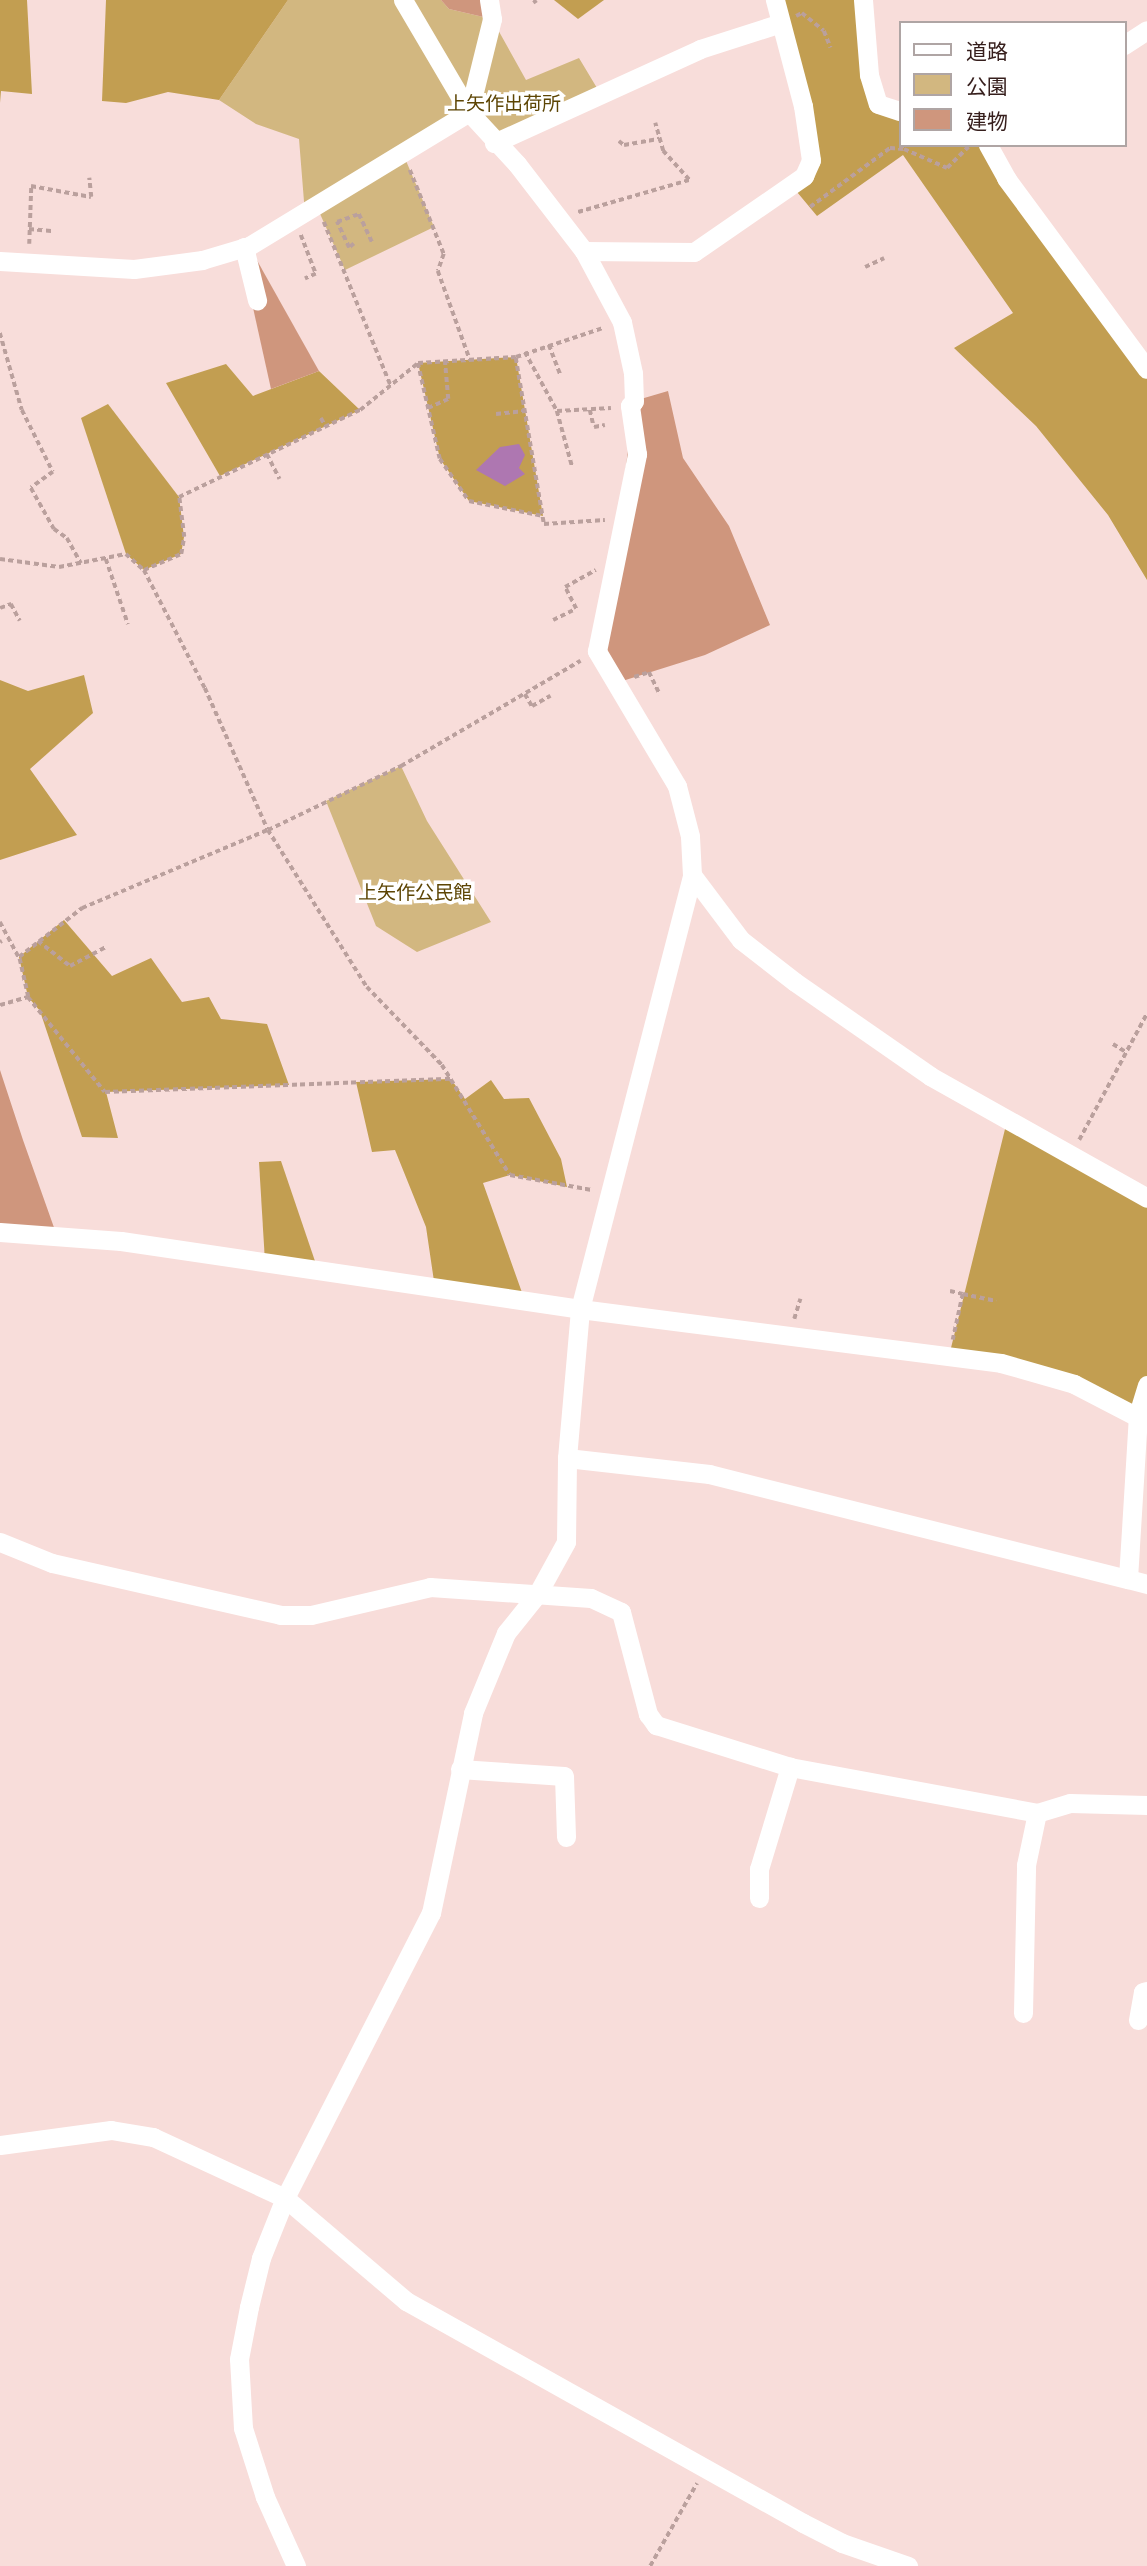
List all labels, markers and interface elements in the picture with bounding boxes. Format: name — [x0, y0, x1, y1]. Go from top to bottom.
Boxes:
legend — [898, 21, 1126, 147]
text: 道路 — [966, 40, 1008, 63]
text: 公園 — [966, 75, 1008, 98]
park label: 上矢作出荷所 — [447, 93, 561, 115]
text: 建物 — [966, 110, 1008, 133]
park label: 上矢作公民館 — [358, 882, 472, 904]

